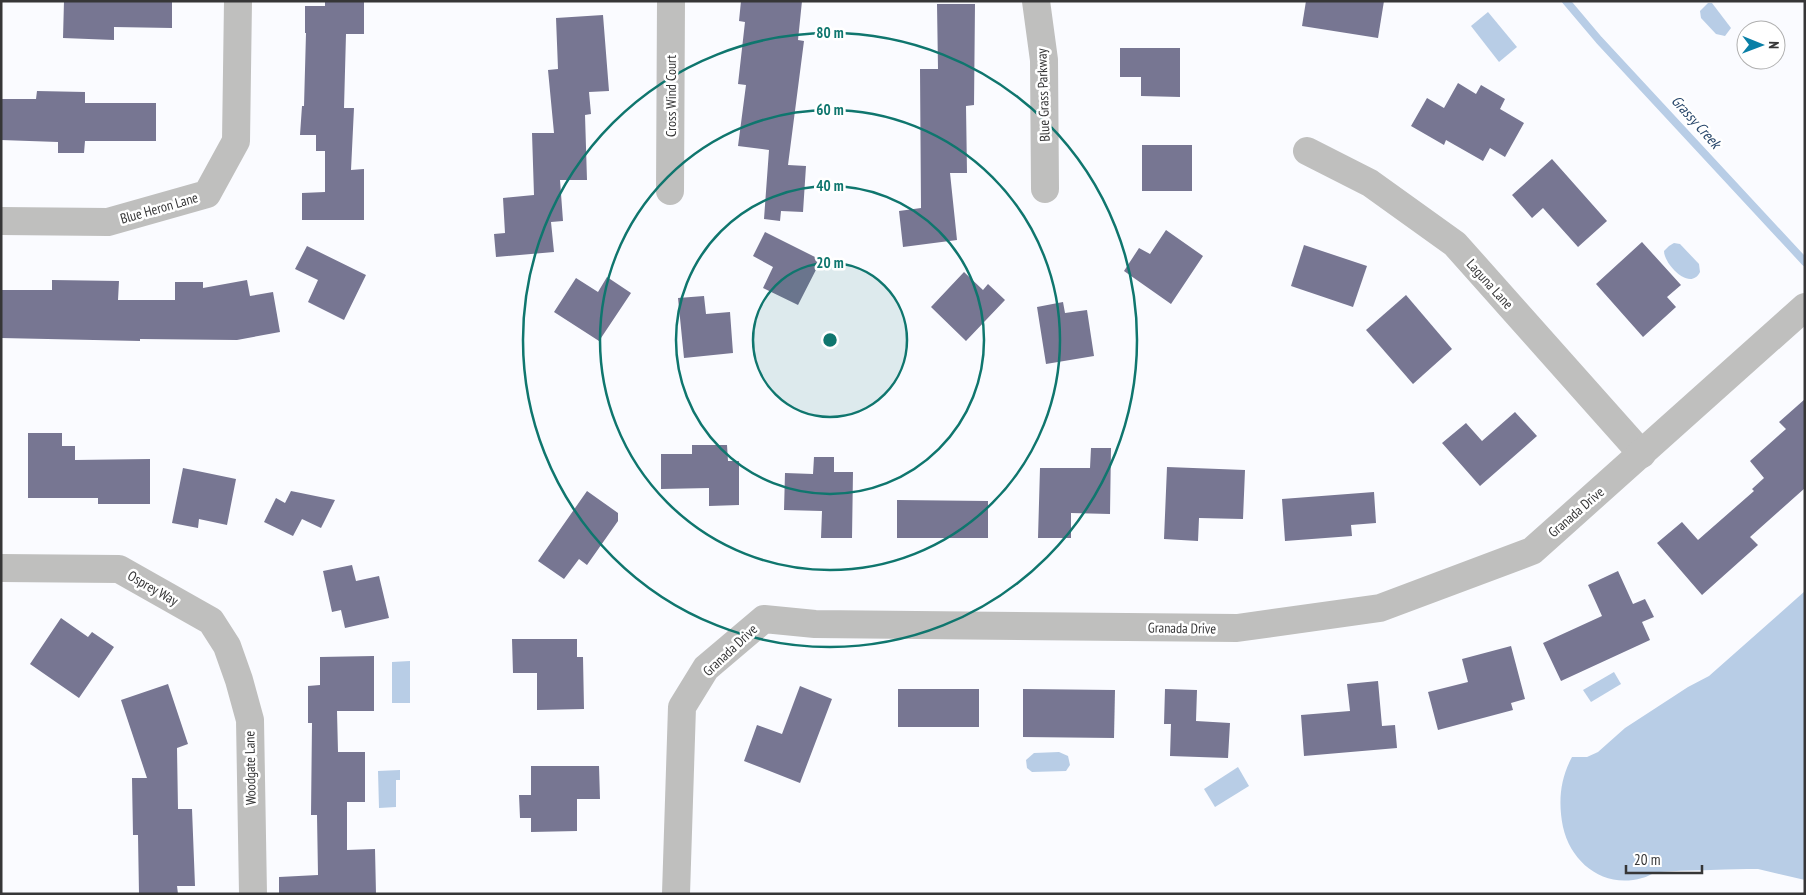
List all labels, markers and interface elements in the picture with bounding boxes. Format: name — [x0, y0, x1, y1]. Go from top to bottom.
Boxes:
north arrow — [1736, 20, 1786, 70]
text: 80 m — [816, 23, 844, 42]
text: N — [1765, 41, 1783, 49]
street label: Blue Grass Parkway — [1032, 47, 1054, 142]
street label: Cross Wind Court — [662, 55, 680, 137]
water label: Grassy Creek — [1668, 91, 1727, 154]
text: 60 m — [816, 100, 844, 119]
text: 40 m — [816, 176, 844, 195]
street label: Blue Heron Lane — [118, 188, 200, 228]
text: 20 m — [816, 253, 844, 272]
street label: Laguna Lane — [1463, 255, 1517, 313]
centre of rings — [821, 331, 839, 349]
street label: Granada Drive — [1544, 483, 1608, 541]
street label: Osprey Way — [125, 566, 182, 610]
street label: Granada Drive — [1148, 618, 1216, 638]
street label: Granada Drive — [699, 620, 761, 680]
street label: Woodgate Lane — [240, 730, 260, 805]
scale bar — [1626, 842, 1702, 874]
text: 20 m — [1634, 850, 1660, 869]

